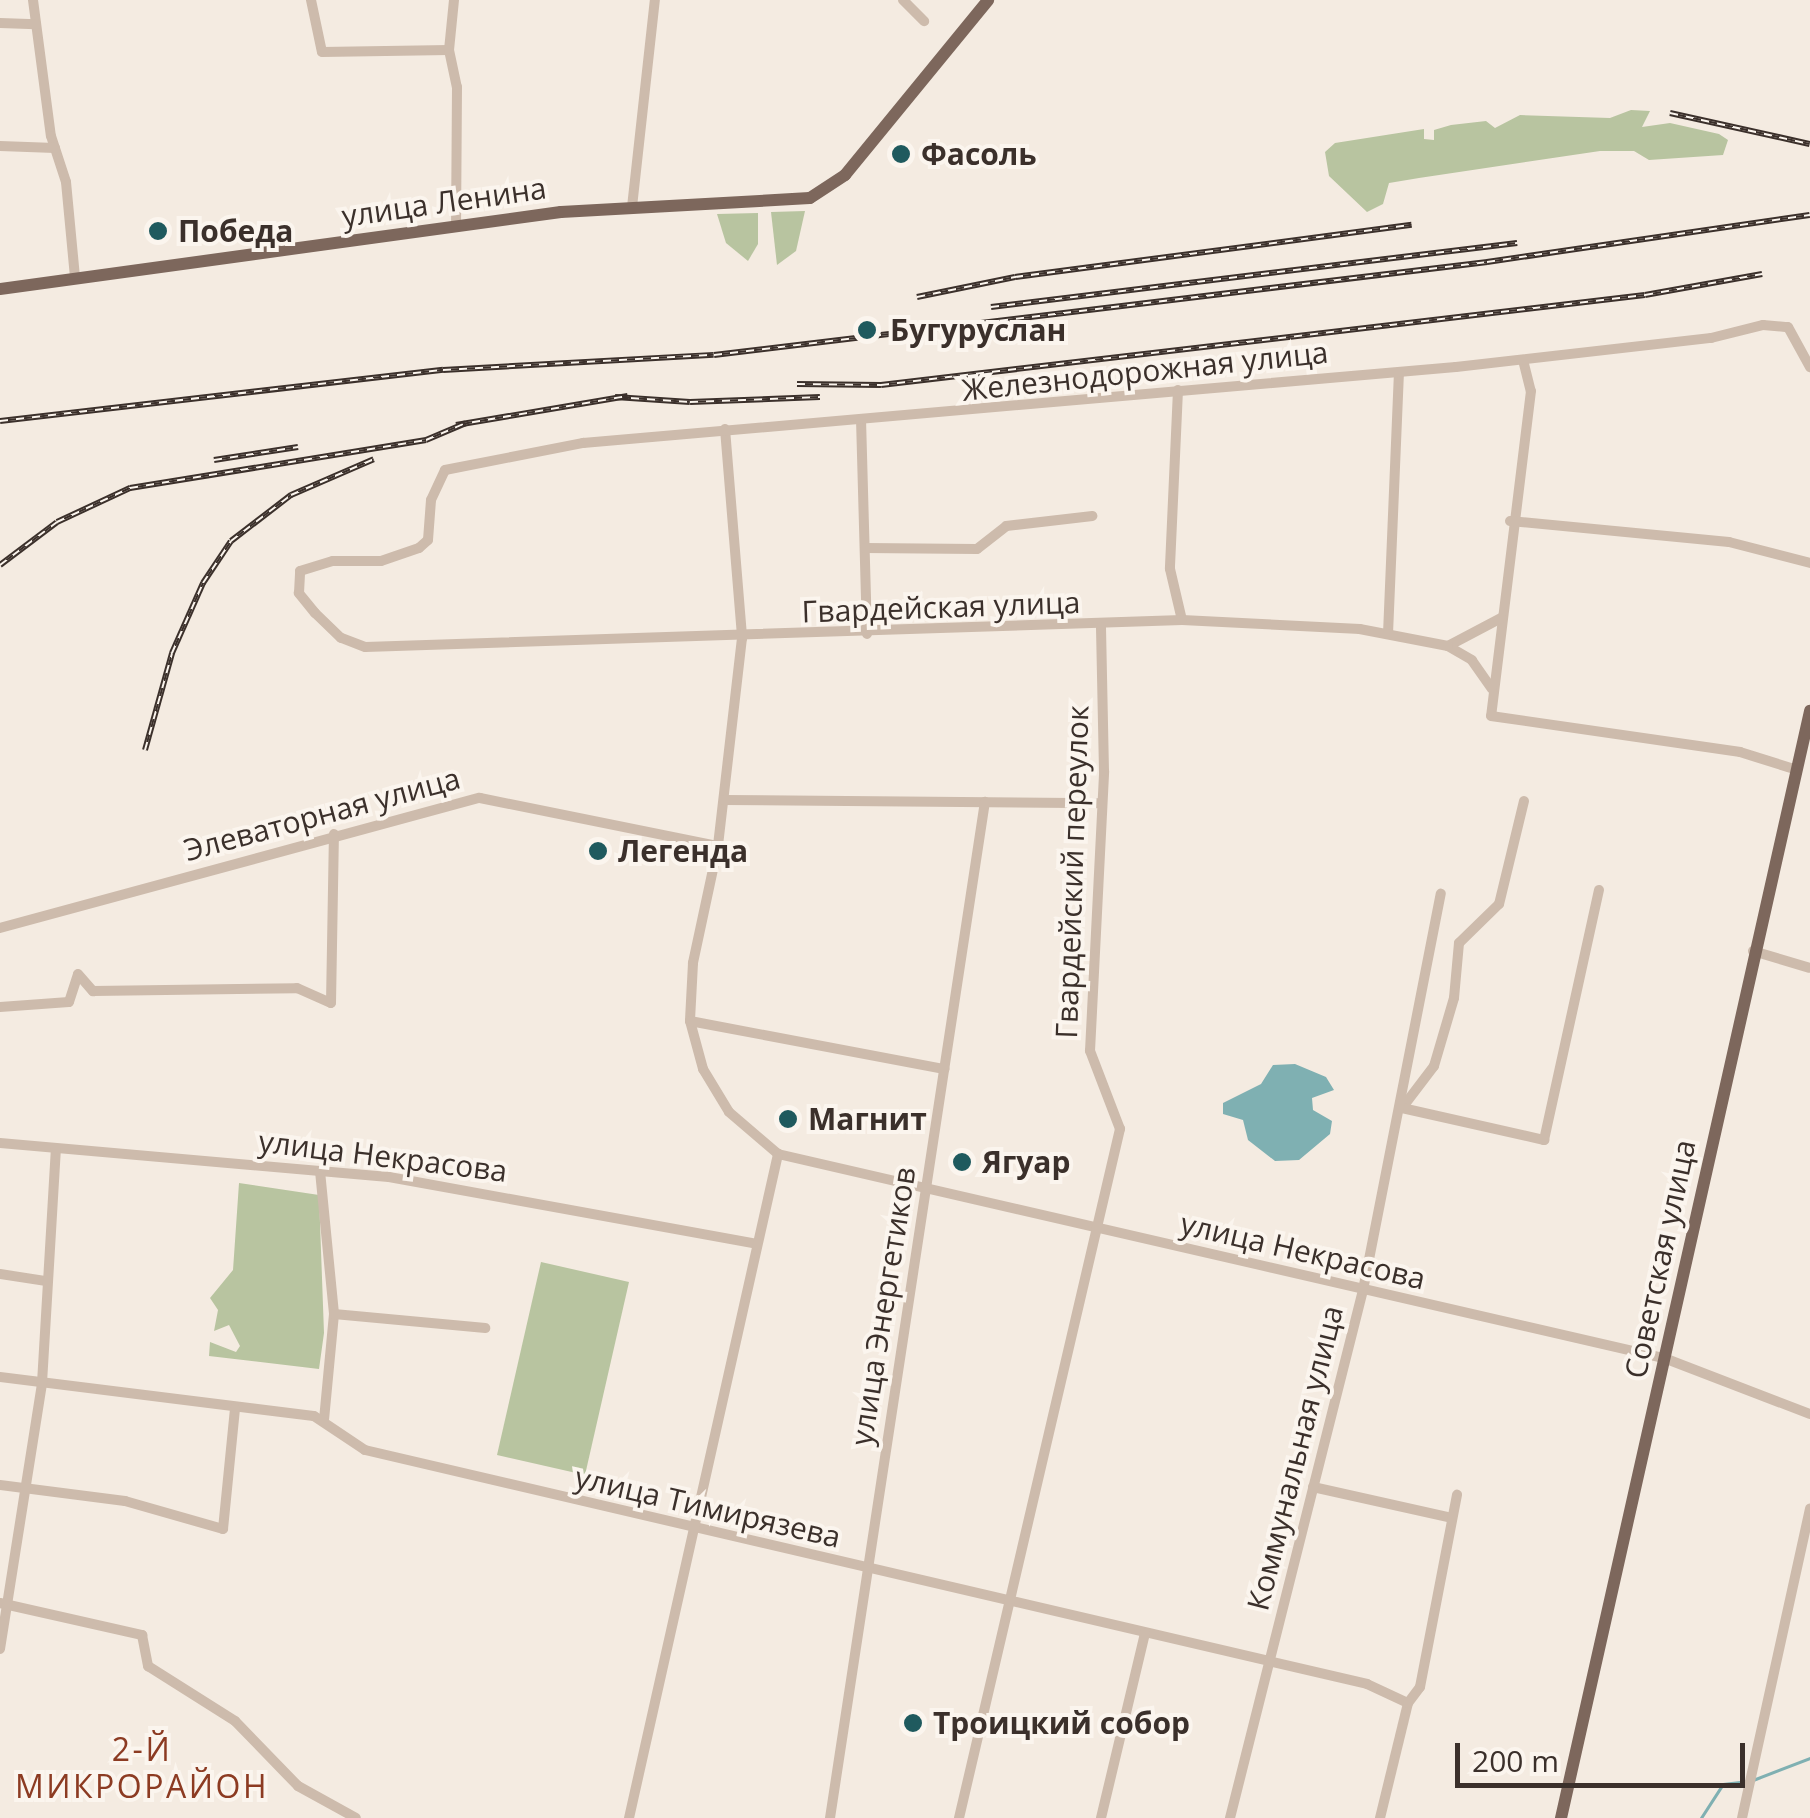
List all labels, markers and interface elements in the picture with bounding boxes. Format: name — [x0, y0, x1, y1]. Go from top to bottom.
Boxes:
place label: Фасоль — [921, 136, 1037, 172]
marker: Фасоль — [890, 143, 912, 165]
street label: улица Ленина — [339, 170, 549, 234]
place label: Победа — [178, 213, 293, 249]
marker: Победа — [147, 220, 169, 242]
place label: Бугуруслан — [890, 312, 1066, 348]
marker: Бугуруслан — [854, 317, 880, 343]
street label: Железнодорожная улица — [960, 334, 1330, 408]
street label: Гвардейская улица — [801, 584, 1081, 630]
street label: Гвардейский переулок — [1048, 705, 1096, 1039]
street label: Элеваторная улица — [180, 760, 464, 868]
place label: Легенда — [618, 833, 748, 869]
marker: Легенда — [587, 840, 609, 862]
place label: Магнит — [808, 1101, 927, 1137]
marker: Магнит — [777, 1108, 799, 1130]
street label: улица Некрасова — [257, 1123, 509, 1189]
street label: Советская улица — [1617, 1137, 1703, 1381]
place label: Ягуар — [982, 1144, 1070, 1180]
marker: Ягуар — [951, 1151, 973, 1173]
street label: улица Энергетиков — [843, 1164, 923, 1448]
street label: улица Некрасова — [1177, 1205, 1429, 1297]
street label: Коммунальная улица — [1240, 1302, 1350, 1614]
street label: улица Тимирязева — [572, 1459, 844, 1555]
place label: Троицкий собор — [933, 1705, 1190, 1741]
marker: Троицкий собор — [902, 1712, 924, 1734]
scale bar — [1460, 1723, 1750, 1785]
district label: 2-Й МИКРОРАЙОН — [15, 1731, 269, 1806]
text: 200 m — [1472, 1740, 1559, 1781]

